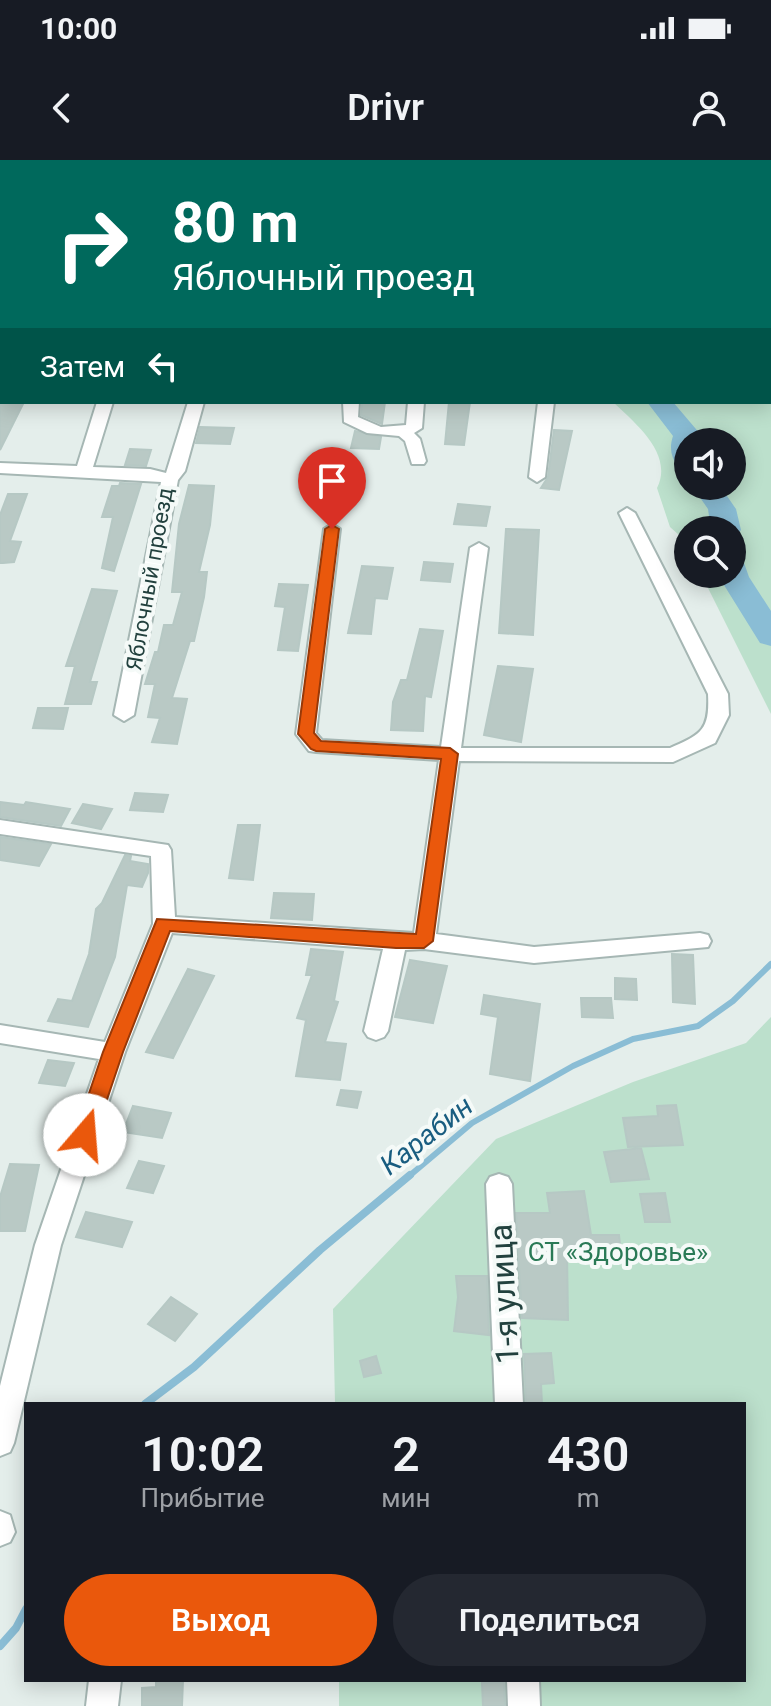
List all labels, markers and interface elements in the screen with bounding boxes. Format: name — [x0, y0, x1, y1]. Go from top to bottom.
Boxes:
text: 10:00 — [40, 11, 117, 46]
icon: back — [40, 86, 84, 130]
icon: person — [687, 86, 731, 130]
text: Drivr — [347, 87, 424, 129]
text: 80 m — [172, 190, 299, 256]
icon: right — [40, 192, 144, 296]
text: Яблочный проезд — [172, 257, 475, 299]
icon: left — [141, 344, 185, 388]
text: Затем — [40, 349, 125, 384]
map controls — [674, 428, 746, 588]
button: sound — [674, 428, 746, 500]
pin — [298, 447, 366, 529]
icon: arrive — [310, 459, 354, 503]
street label: Яблочный проезд — [121, 486, 178, 672]
button: search — [674, 516, 746, 588]
water label: Карабин — [373, 1089, 479, 1182]
position arrow — [43, 1093, 127, 1177]
street label: 1-я улица — [481, 1223, 527, 1365]
park label: СТ «Здоровье» — [528, 1237, 708, 1267]
text: 10:02 — [141, 1426, 264, 1483]
text: 2 — [392, 1426, 420, 1483]
text: 430 — [547, 1426, 629, 1483]
text: Прибытие — [141, 1483, 265, 1513]
text: мин — [381, 1483, 431, 1513]
text: m — [577, 1483, 600, 1513]
button: Выход — [64, 1574, 377, 1666]
button: Поделиться — [393, 1574, 706, 1666]

